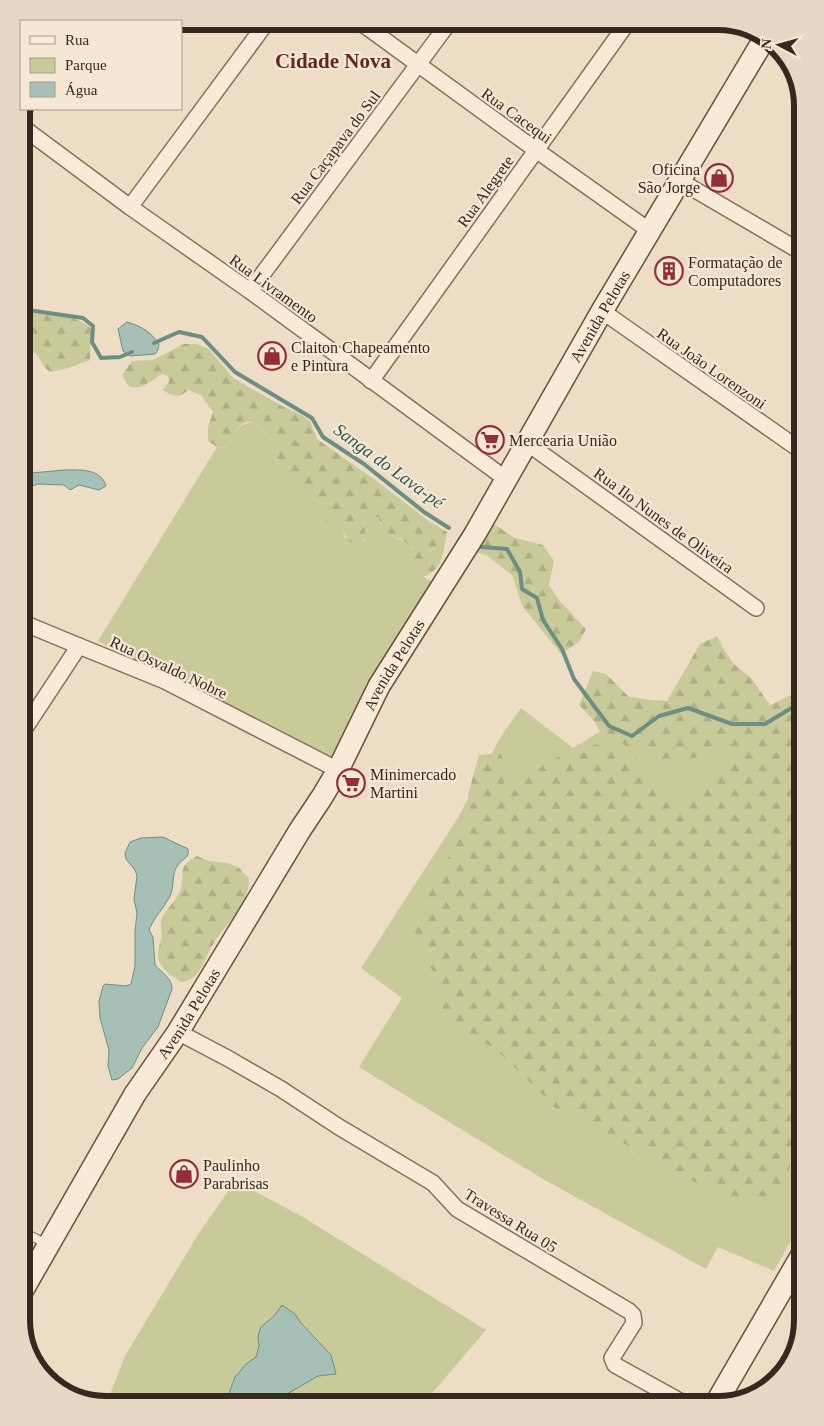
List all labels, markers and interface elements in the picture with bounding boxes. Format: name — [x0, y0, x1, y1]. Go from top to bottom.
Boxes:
legend — [20, 20, 182, 110]
north arrow — [754, 20, 804, 70]
text: Rua — [65, 32, 90, 48]
text: N — [759, 38, 775, 50]
district label: Cidade Nova — [275, 49, 392, 73]
text: Parque — [65, 57, 107, 73]
text: Água — [65, 82, 98, 98]
street label: Rua Cacequi — [478, 84, 555, 148]
street label: Rua Caçapava do Sul — [287, 87, 385, 208]
street label: Rua Alegrete — [454, 152, 518, 231]
place label: Oficina São Jorge — [638, 161, 700, 197]
shop icon: Oficina São Jorge — [704, 163, 734, 193]
street label: Rua Livramento — [226, 251, 321, 326]
place label: Formatação de Computadores — [688, 254, 783, 290]
building icon: Formatação de Computadores — [654, 256, 684, 286]
street label: Avenida Pelotas — [567, 267, 633, 365]
street label: Rua João Lorenzoni — [654, 324, 770, 413]
place label: Claiton Chapeamento e Pintura — [291, 339, 430, 374]
shop icon: Claiton Chapeamento e Pintura — [257, 341, 287, 371]
water label: Sanga do Lava-pé — [330, 419, 449, 513]
supermarket icon: Mercearia União — [475, 425, 505, 455]
place label: Mercearia União — [509, 432, 617, 449]
street label: Rua Ilo Nunes de Oliveira — [591, 464, 737, 577]
street label: Avenida Pelotas — [360, 616, 428, 713]
street label: Rua Osvaldo Nobre — [108, 633, 230, 702]
place label: Minimercado Martini — [370, 766, 456, 801]
supermarket icon: Minimercado Martini — [336, 768, 366, 798]
street label: Avenida Pelotas — [154, 965, 223, 1062]
place label: Paulinho Parabrisas — [203, 1157, 269, 1192]
shop icon: Paulinho Parabrisas — [169, 1159, 199, 1189]
street label: Travessa Rua 05 — [461, 1185, 560, 1256]

